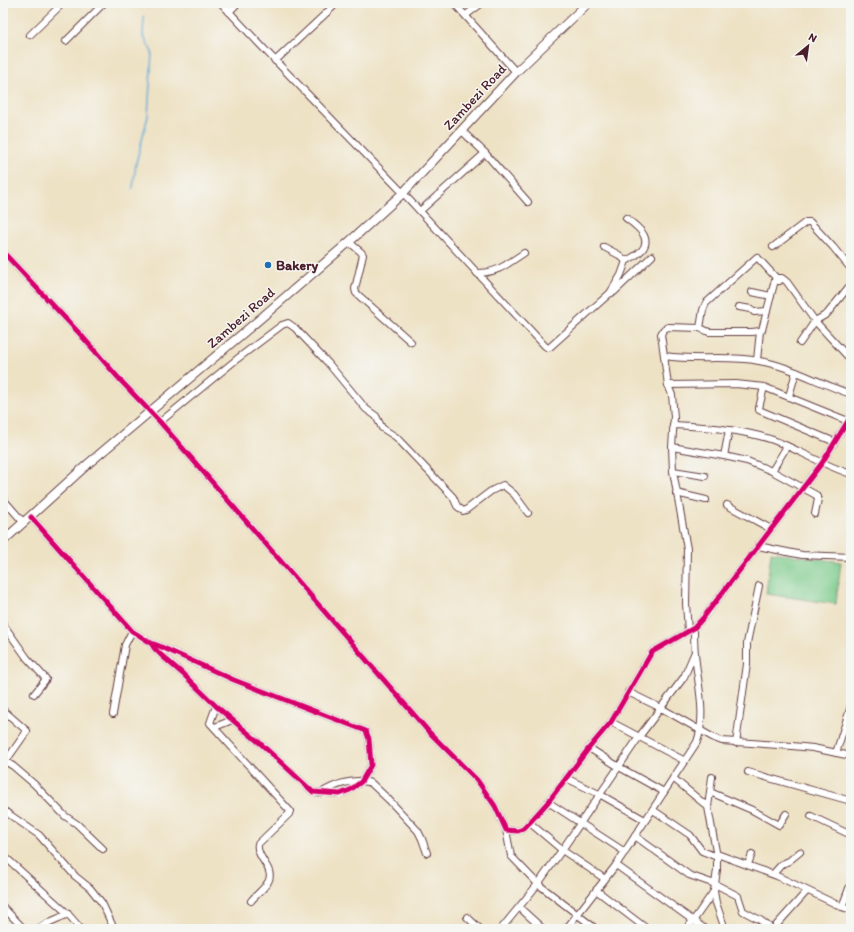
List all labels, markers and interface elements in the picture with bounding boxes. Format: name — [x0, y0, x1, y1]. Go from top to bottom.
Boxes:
north arrow — [788, 26, 828, 66]
text: N — [806, 30, 819, 45]
street label: Zambezi Road — [440, 60, 510, 134]
place label: Bakery — [276, 257, 319, 274]
marker: Bakery — [263, 260, 273, 270]
street label: Zambezi Road — [204, 284, 279, 352]

